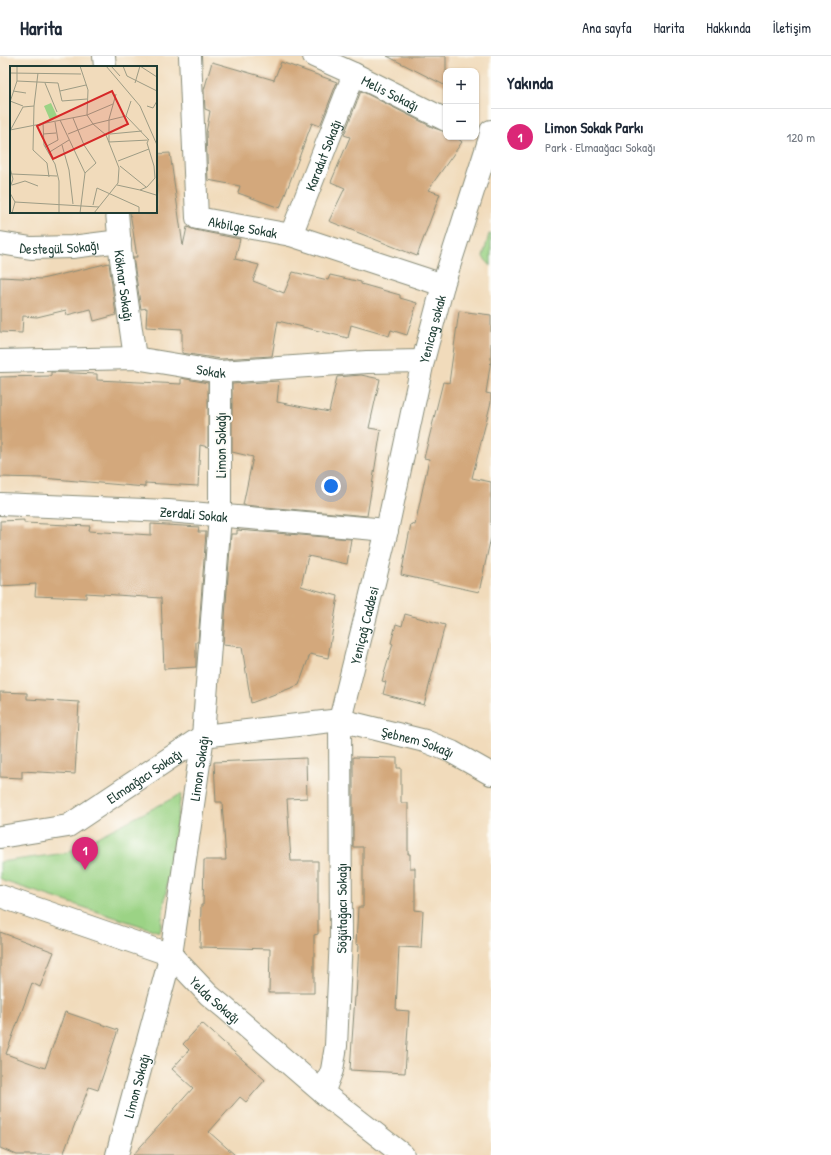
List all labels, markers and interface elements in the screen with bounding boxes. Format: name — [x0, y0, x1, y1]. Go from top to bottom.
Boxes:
text: Harita — [20, 15, 62, 41]
text: Ana sayfa — [582, 18, 631, 37]
text: Harita — [653, 18, 684, 37]
text: Hakkında — [706, 18, 750, 37]
text: İletişim — [772, 18, 811, 37]
inset map — [10, 66, 157, 213]
map controls — [443, 68, 479, 140]
button: + — [443, 68, 479, 104]
street label: Melis Sokağı — [359, 70, 423, 115]
text: Yakında — [507, 71, 553, 94]
button: − — [443, 104, 479, 140]
street label: Karadut Sokağı — [300, 116, 345, 194]
text: Limon Sokak Parkı — [545, 117, 644, 138]
text: 1 — [518, 128, 522, 146]
text: 120 m — [787, 128, 815, 146]
text: Park · Elmaağacı Sokağı — [545, 138, 656, 156]
street label: Akbilge Sokak — [207, 211, 279, 242]
street label: Destegül Sokağı — [18, 234, 100, 258]
street label: Köknar Sokağı — [111, 249, 139, 323]
street label: Yenicag sokak — [413, 292, 450, 365]
street label: Sokak — [195, 359, 226, 382]
street label: Limon Sokağı — [211, 412, 231, 478]
your location — [321, 476, 341, 496]
street label: Zerdali Sokak — [159, 501, 229, 526]
street label: Yeniçağ Caddesi — [345, 584, 382, 666]
street label: Şebnem Sokağı — [380, 721, 458, 761]
street label: Limon Sokağı — [184, 734, 213, 802]
street label: Elmaağacı Sokağı — [102, 743, 185, 807]
pin: 1 — [72, 837, 98, 870]
street label: Söğütağacı Sokağı — [331, 863, 352, 954]
street label: Yelda Sokağı — [186, 972, 245, 1027]
street label: Limon Sokağı — [118, 1051, 154, 1120]

